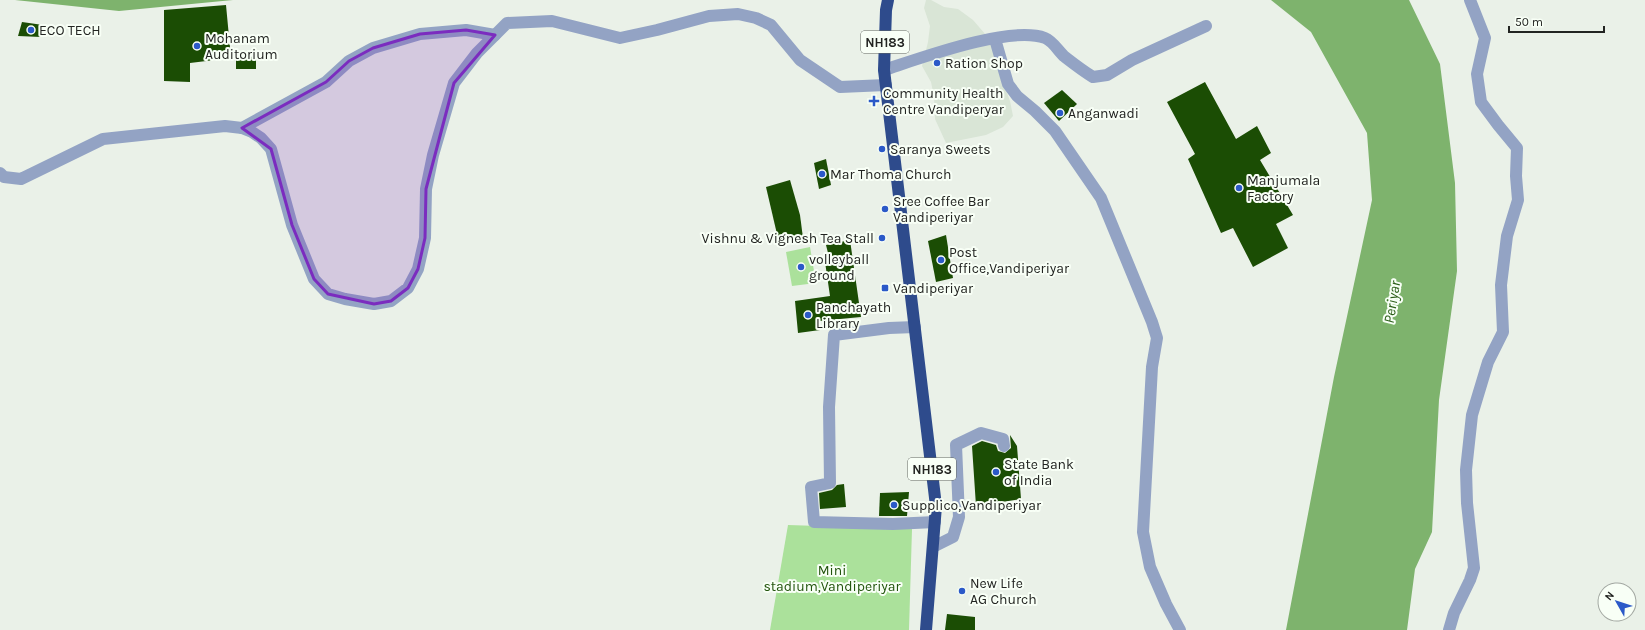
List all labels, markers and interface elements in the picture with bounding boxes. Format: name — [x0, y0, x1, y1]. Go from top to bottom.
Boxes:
scale bar — [1509, 8, 1604, 34]
text: 50 m — [1515, 15, 1543, 29]
place label: ECO TECH — [39, 22, 101, 39]
marker: ECO TECH — [26, 25, 36, 35]
place label: Mohanam Auditorium — [205, 30, 278, 63]
road number: NH183 — [861, 31, 909, 53]
marker: Mohanam Auditorium — [192, 41, 202, 51]
place label: Ration Shop — [945, 55, 1023, 72]
marker: Ration Shop — [932, 58, 942, 68]
place label: Community Health Centre Vandiperyar — [883, 85, 1005, 118]
marker: Community Health Centre Vandiperyar — [868, 95, 880, 107]
place label: Anganwadi — [1068, 105, 1139, 122]
marker: Anganwadi — [1055, 108, 1065, 118]
place label: Saranya Sweets — [890, 141, 991, 158]
marker: Saranya Sweets — [877, 144, 887, 154]
place label: Mar Thoma Church — [830, 166, 951, 183]
marker: Mar Thoma Church — [817, 169, 827, 179]
place label: Manjumala Factory — [1247, 172, 1320, 205]
marker: Manjumala Factory — [1234, 183, 1244, 193]
place label: Sree Coffee Bar Vandiperiyar — [893, 193, 990, 226]
marker: Sree Coffee Bar Vandiperiyar — [880, 204, 890, 214]
place label: Vishnu & Vignesh Tea Stall — [702, 230, 874, 247]
marker: Vishnu & Vignesh Tea Stall — [877, 233, 887, 243]
place label: Post Office,Vandiperiyar — [949, 244, 1070, 277]
place label: volleyball ground — [809, 251, 869, 284]
marker: Post Office,Vandiperiyar — [936, 255, 946, 265]
marker: volleyball ground — [796, 262, 806, 272]
water label: Periyar — [1380, 279, 1404, 325]
place label: Vandiperiyar — [893, 280, 974, 297]
marker: Vandiperiyar — [880, 283, 890, 293]
place label: Panchayath Library — [816, 299, 891, 332]
marker: Panchayath Library — [803, 310, 813, 320]
place label: State Bank of India — [1004, 456, 1074, 489]
road number: NH183 — [908, 458, 956, 480]
marker: State Bank of India — [991, 467, 1001, 477]
place label: Supplico,Vandiperiyar — [902, 497, 1042, 514]
marker: Supplico,Vandiperiyar — [889, 500, 899, 510]
park label: Mini stadium,Vandiperiyar — [763, 562, 902, 595]
place label: New Life AG Church — [970, 575, 1037, 608]
north arrow — [1597, 582, 1637, 622]
marker: New Life AG Church — [957, 586, 967, 596]
text: N — [1602, 589, 1617, 603]

